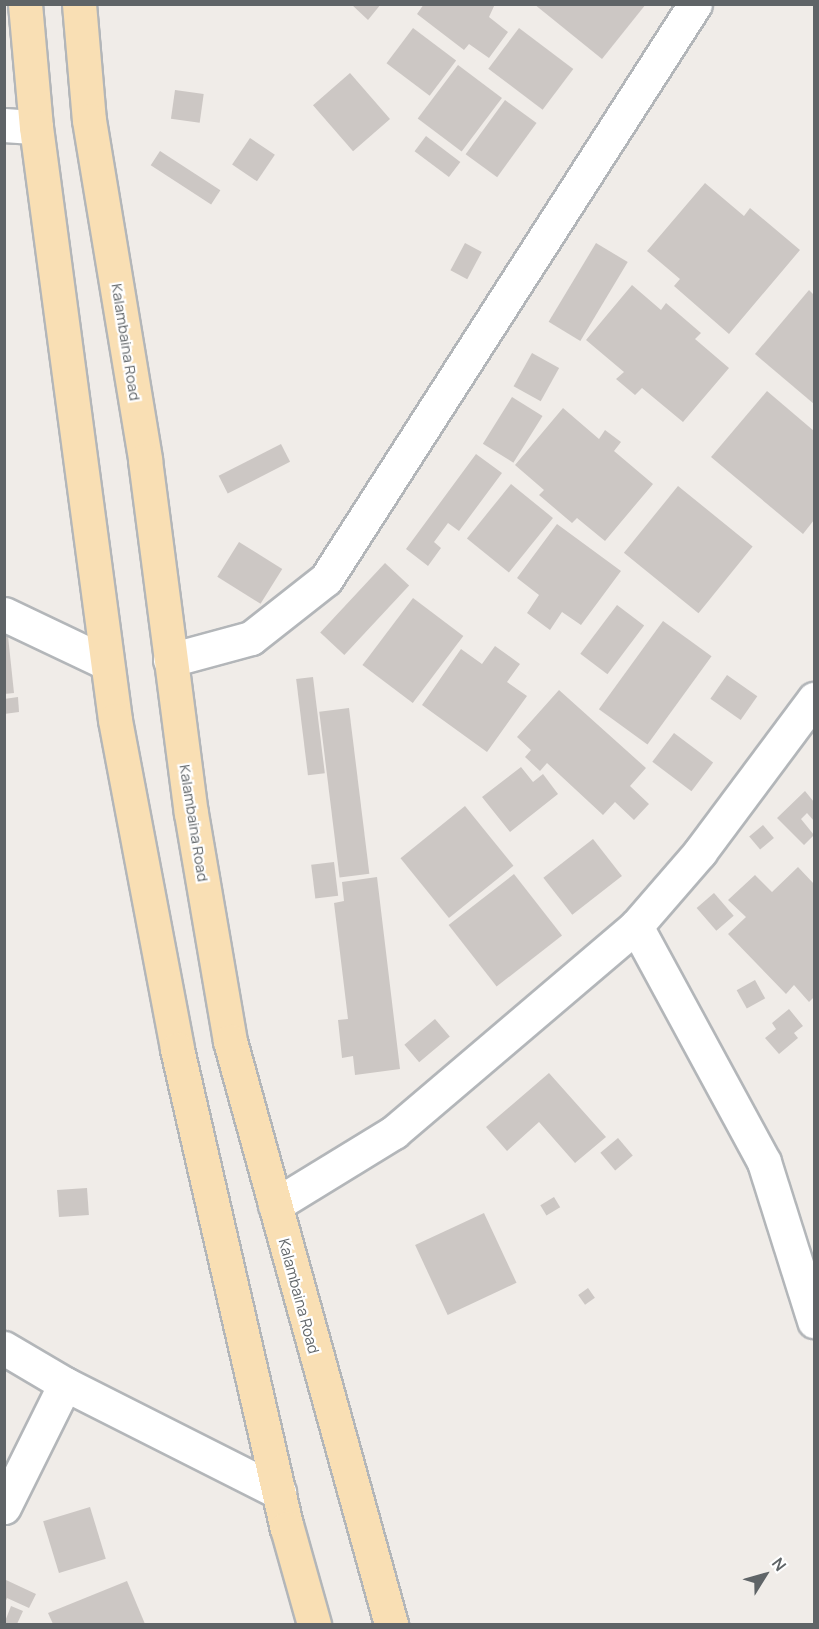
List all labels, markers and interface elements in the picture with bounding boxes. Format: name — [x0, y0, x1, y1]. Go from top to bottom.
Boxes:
street label: Kalambaina Road — [108, 282, 144, 402]
street label: Kalambaina Road — [176, 763, 212, 883]
street label: Kalambaina Road — [275, 1237, 323, 1355]
north arrow — [735, 1545, 795, 1605]
text: N — [767, 1553, 792, 1575]

